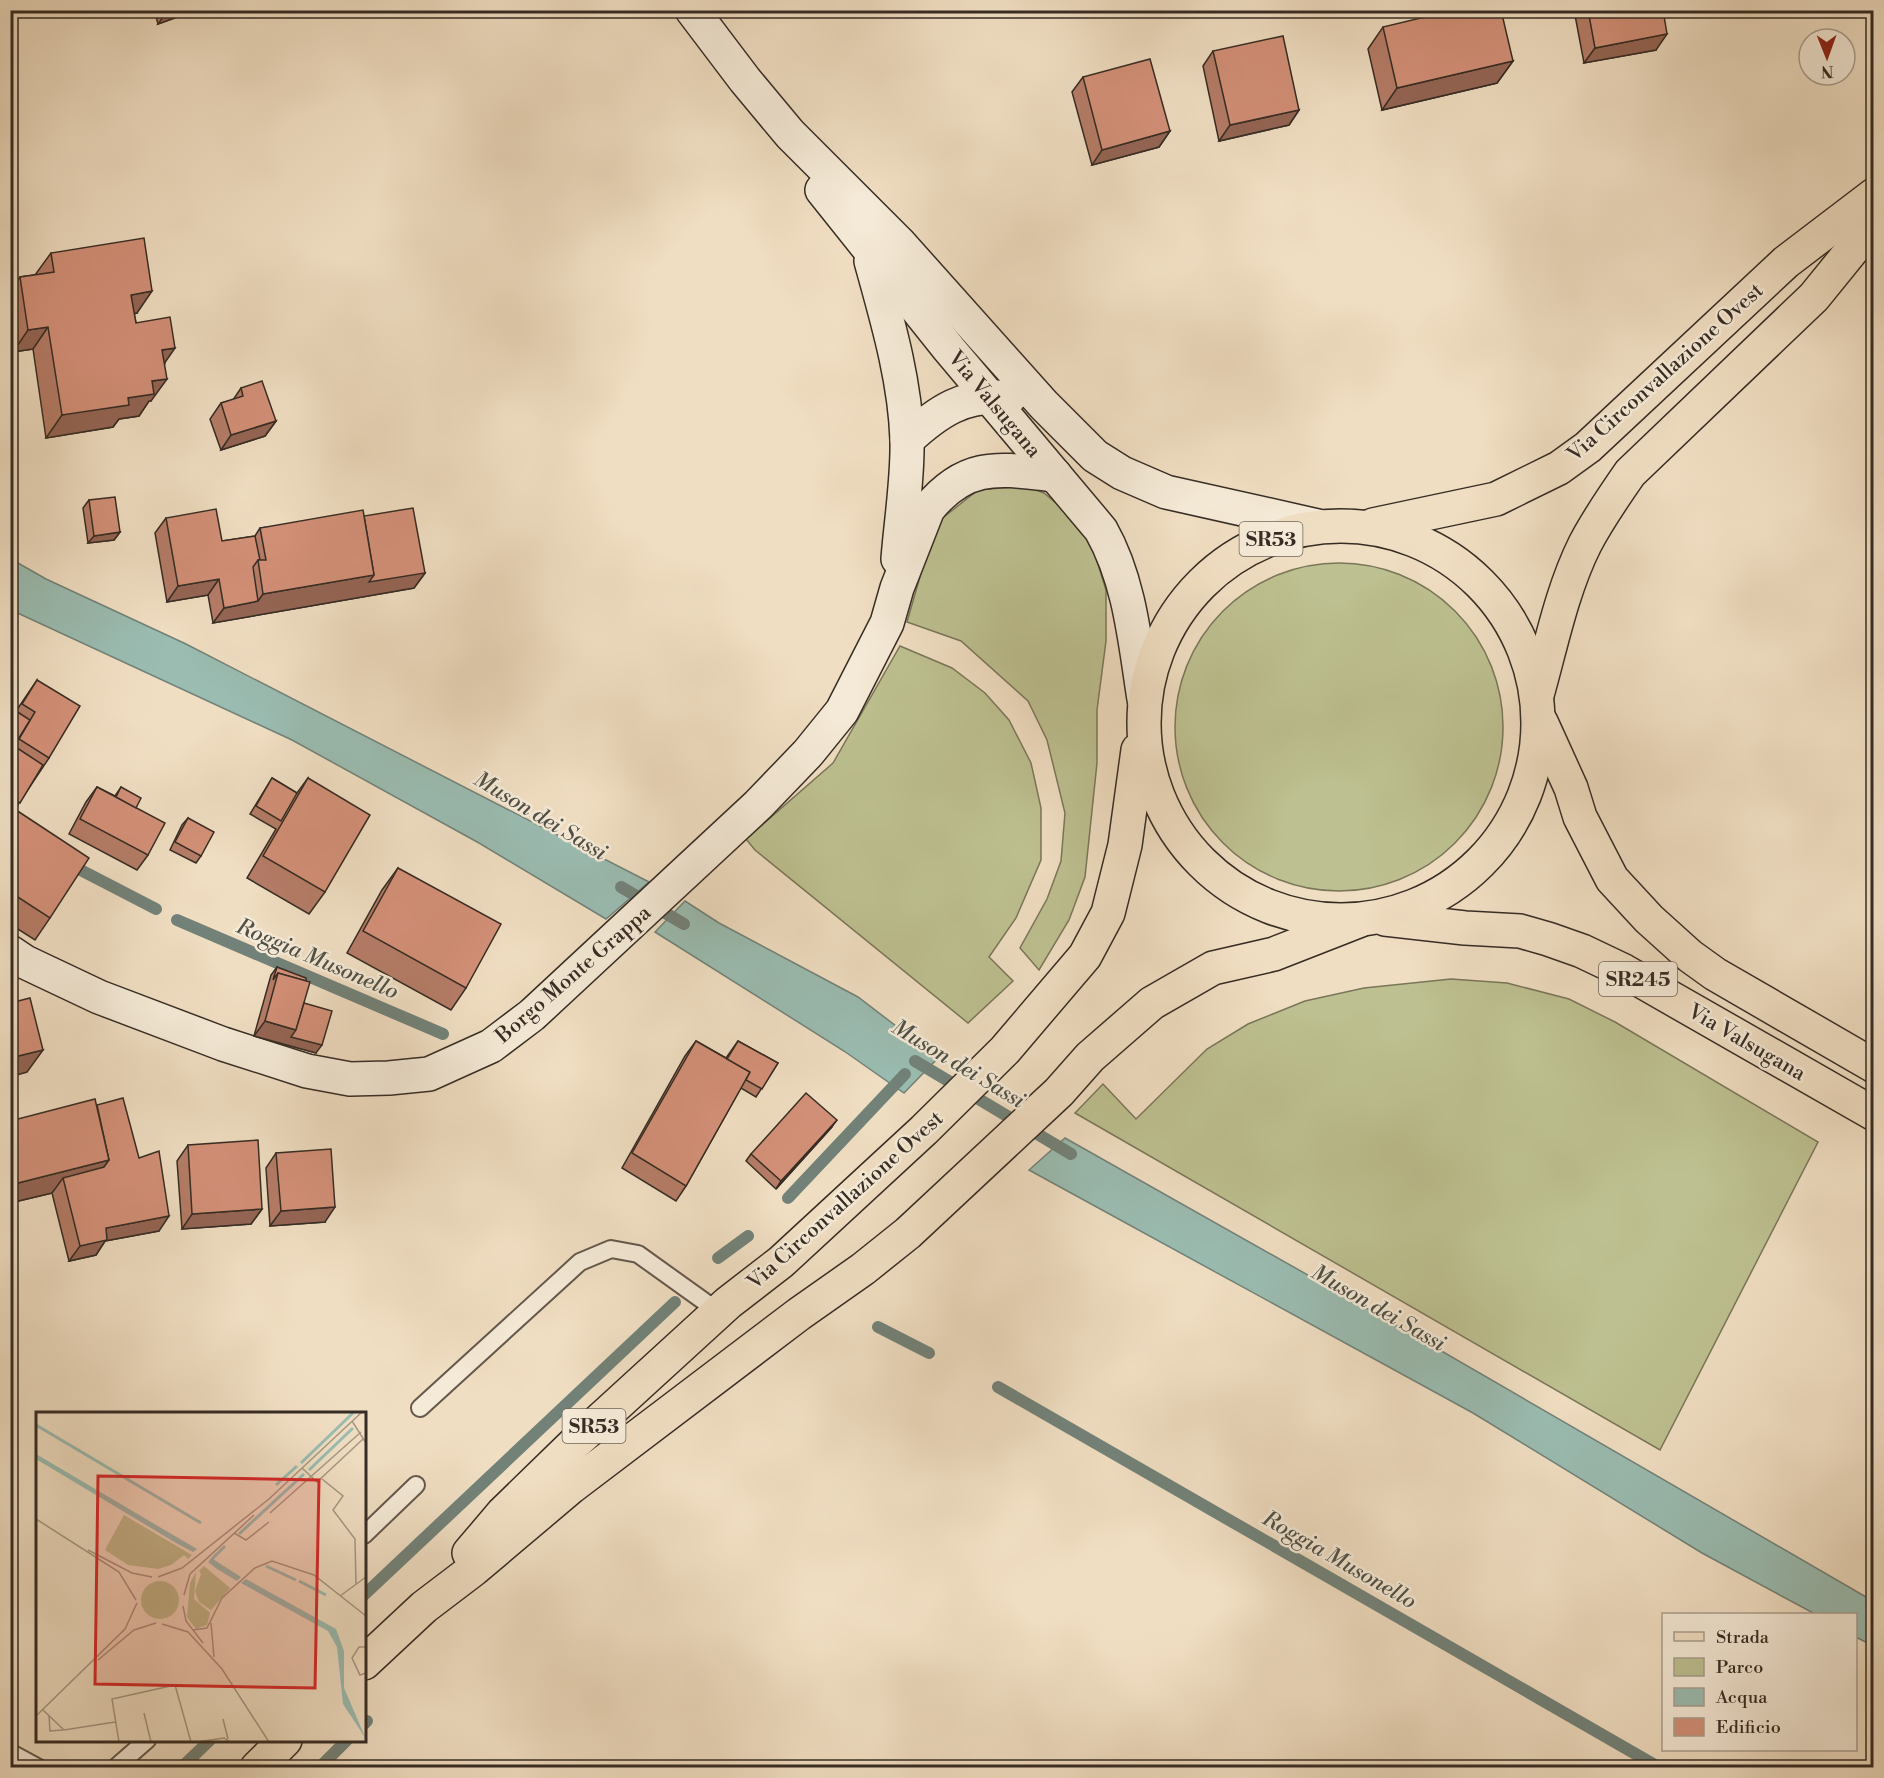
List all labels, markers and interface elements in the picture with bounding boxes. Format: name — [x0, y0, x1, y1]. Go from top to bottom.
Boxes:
north arrow — [1797, 27, 1857, 87]
text: N — [1820, 61, 1834, 81]
street label: Via Circonvallazione Ovest — [1562, 277, 1769, 468]
street label: Via Valsugana — [941, 345, 1047, 464]
road number: SR53 — [1240, 522, 1302, 556]
water label: Muson dei Sassi — [469, 766, 612, 867]
street label: Borgo Monte Grappa — [490, 900, 657, 1050]
water label: Roggia Musonello — [231, 913, 402, 1006]
road number: SR245 — [1599, 962, 1677, 996]
street label: Via Valsugana — [1682, 998, 1810, 1087]
water label: Muson dei Sassi — [887, 1014, 1030, 1115]
street label: Via Circonvallazione Ovest — [742, 1105, 949, 1296]
water label: Muson dei Sassi — [1306, 1259, 1450, 1358]
road number: SR53 — [562, 1409, 626, 1443]
inset map — [36, 1412, 366, 1742]
water label: Roggia Musonello — [1257, 1505, 1421, 1615]
legend — [1662, 1613, 1857, 1751]
text: Strada — [1716, 1626, 1770, 1649]
text: Parco — [1716, 1656, 1763, 1679]
text: Acqua — [1715, 1686, 1768, 1709]
text: Edificio — [1716, 1716, 1781, 1739]

